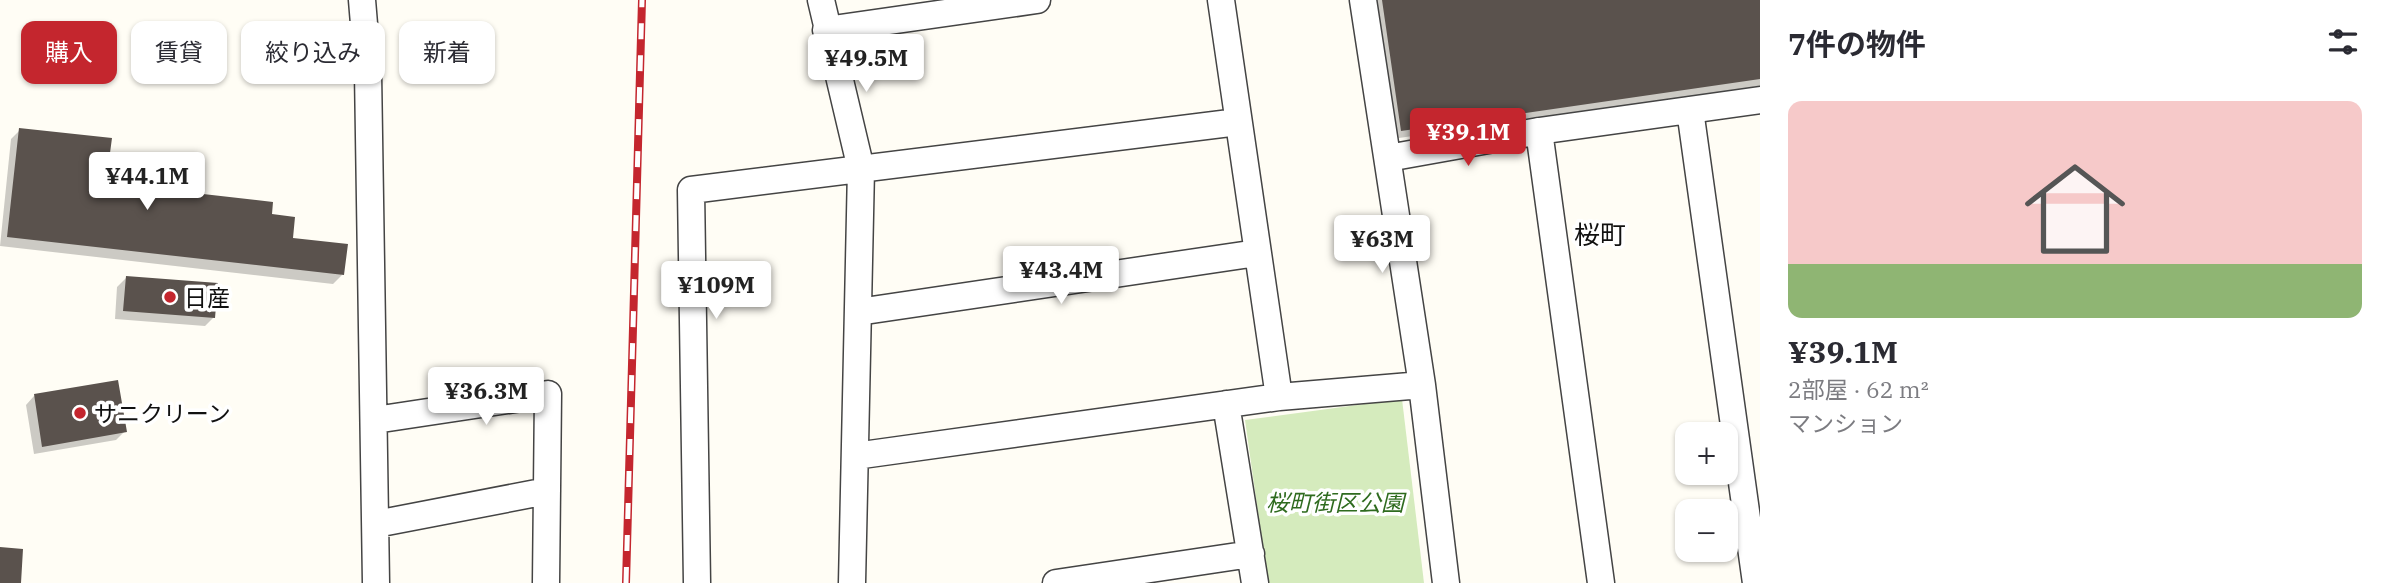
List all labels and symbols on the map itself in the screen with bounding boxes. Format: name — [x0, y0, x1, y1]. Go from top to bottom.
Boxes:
pin: ¥49.5M — [809, 34, 923, 94]
pin: ¥39.1M — [1411, 108, 1525, 168]
pin: ¥44.1M — [90, 152, 204, 212]
pin: ¥63M — [1341, 216, 1423, 275]
district label: 桜町 — [1574, 217, 1626, 251]
pin: ¥43.4M — [1004, 246, 1118, 306]
pin: ¥109M — [667, 262, 765, 321]
place label: 日産 — [184, 282, 230, 312]
marker: 日産 — [162, 289, 178, 305]
pin: ¥36.3M — [429, 368, 543, 427]
place label: サニクリーン — [94, 398, 231, 428]
marker: サニクリーン — [72, 405, 88, 421]
park label: 桜町街区公園 — [1266, 487, 1407, 517]

